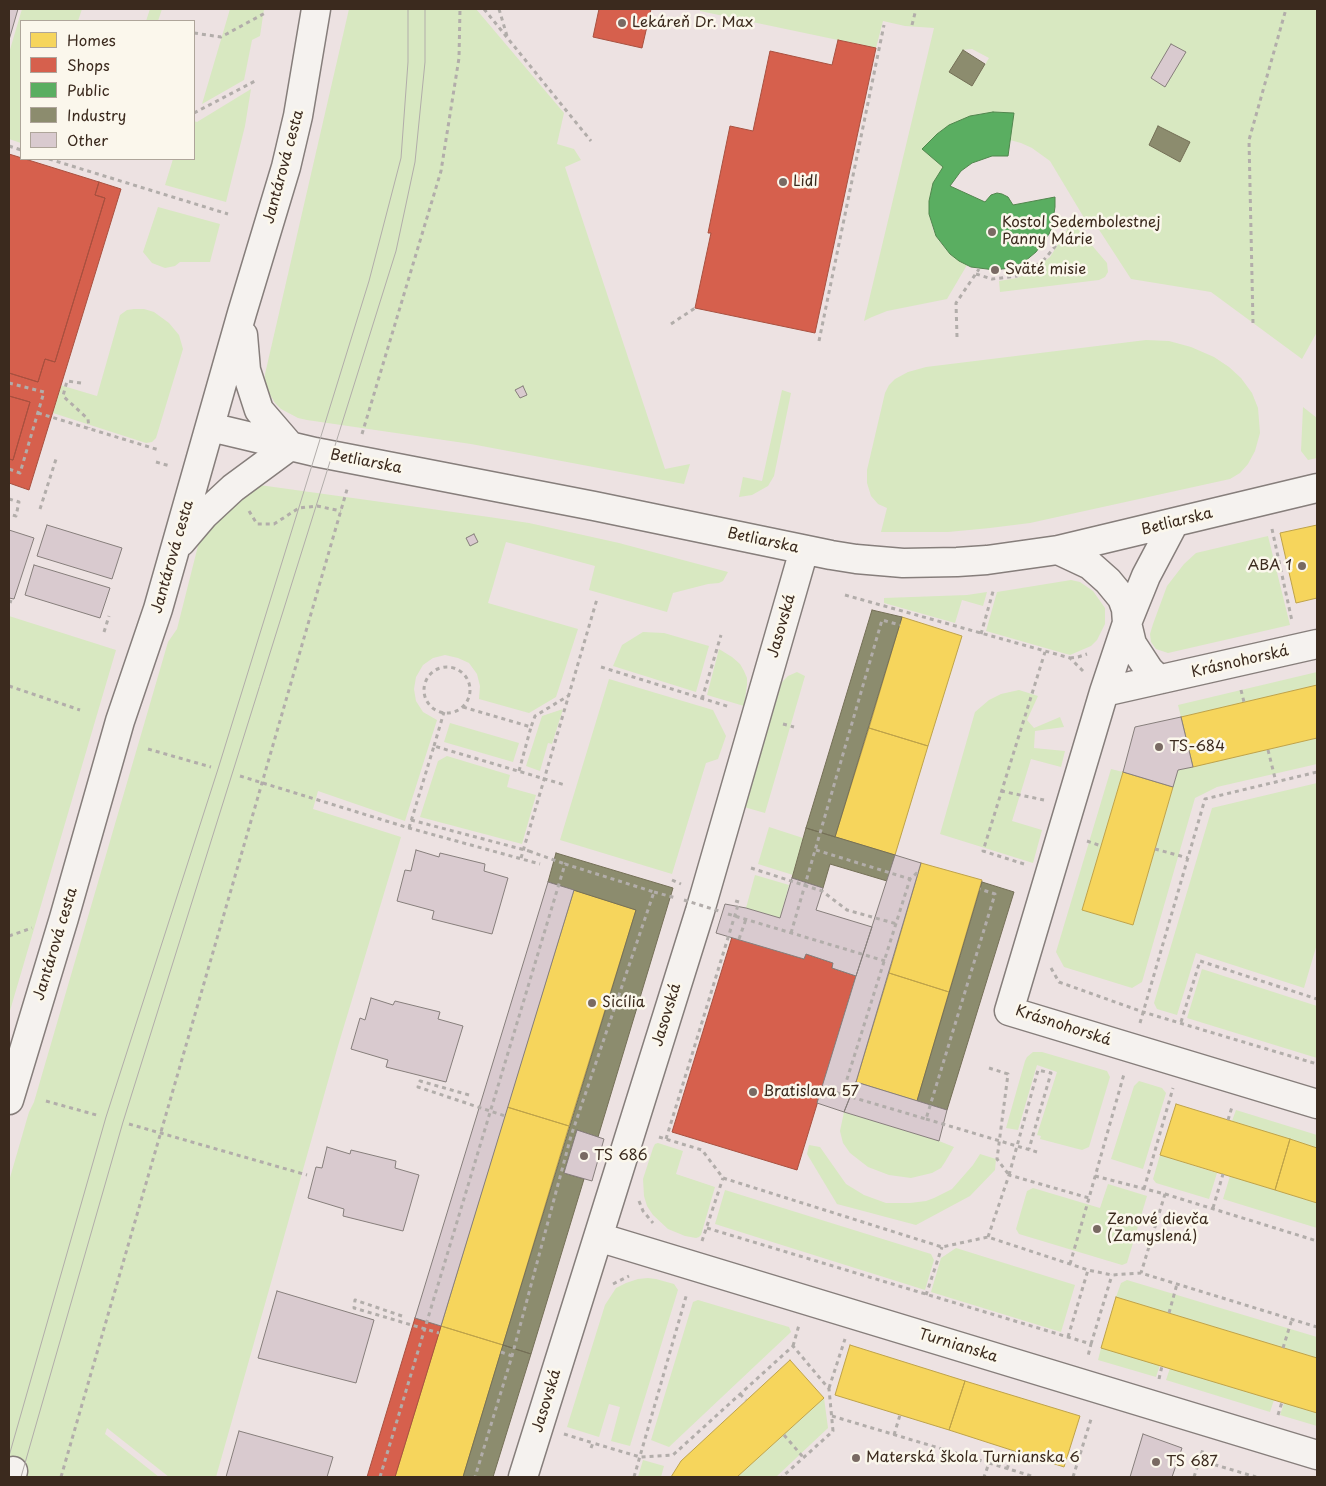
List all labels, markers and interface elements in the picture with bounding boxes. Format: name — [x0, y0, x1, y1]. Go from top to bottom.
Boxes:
place label: Lekáreň Dr. Max — [632, 14, 753, 32]
marker: Lekáreň Dr. Max — [616, 17, 628, 29]
legend — [20, 20, 195, 160]
text: Homes — [67, 28, 116, 51]
text: Shops — [67, 53, 110, 76]
text: Public — [67, 78, 110, 101]
text: Industry — [67, 103, 126, 126]
street label: Jantárová cesta — [260, 108, 308, 226]
text: Other — [67, 128, 108, 151]
place label: Lidl — [793, 173, 818, 191]
marker: Lidl — [777, 176, 789, 188]
place label: Kostol Sedembolestnej Panny Márie — [1002, 214, 1161, 249]
marker: Kostol Sedembolestnej Panny Márie — [986, 226, 998, 238]
place label: Sväté misie — [1005, 261, 1086, 279]
marker: Sväté misie — [989, 264, 1001, 276]
street label: Betliarska — [329, 446, 403, 478]
street label: Jantárová cesta — [148, 498, 198, 616]
street label: Betliarska — [1140, 504, 1214, 540]
street label: Betliarska — [726, 525, 800, 557]
place label: ABA 1 — [1248, 557, 1292, 575]
marker: ABA 1 — [1296, 560, 1308, 572]
street label: Jasovská — [764, 592, 800, 660]
street label: Krásnohorská — [1189, 642, 1291, 682]
place label: TS-684 — [1169, 738, 1225, 756]
marker: TS-684 — [1153, 741, 1165, 753]
street label: Jantárová cesta — [30, 885, 82, 1003]
street label: Jasovská — [649, 981, 685, 1049]
place label: Sicília — [602, 994, 645, 1012]
marker: Sicília — [586, 997, 598, 1009]
street label: Krásnohorská — [1013, 1002, 1113, 1050]
place label: Bratislava 57 — [763, 1083, 859, 1101]
marker: Bratislava 57 — [747, 1086, 759, 1098]
place label: TS 686 — [594, 1147, 648, 1165]
marker: TS 686 — [578, 1150, 590, 1162]
place label: Zenové dievča (Zamyslená) — [1107, 1211, 1208, 1246]
marker: Zenové dievča (Zamyslená) — [1091, 1223, 1103, 1235]
street label: Turnianska — [916, 1325, 1000, 1367]
street label: Jasovská — [529, 1367, 565, 1435]
place label: Materská škola Turnianska 6 — [866, 1449, 1080, 1467]
marker: Materská škola Turnianska 6 — [850, 1452, 862, 1464]
place label: TS 687 — [1166, 1453, 1218, 1471]
marker: TS 687 — [1150, 1456, 1162, 1468]

